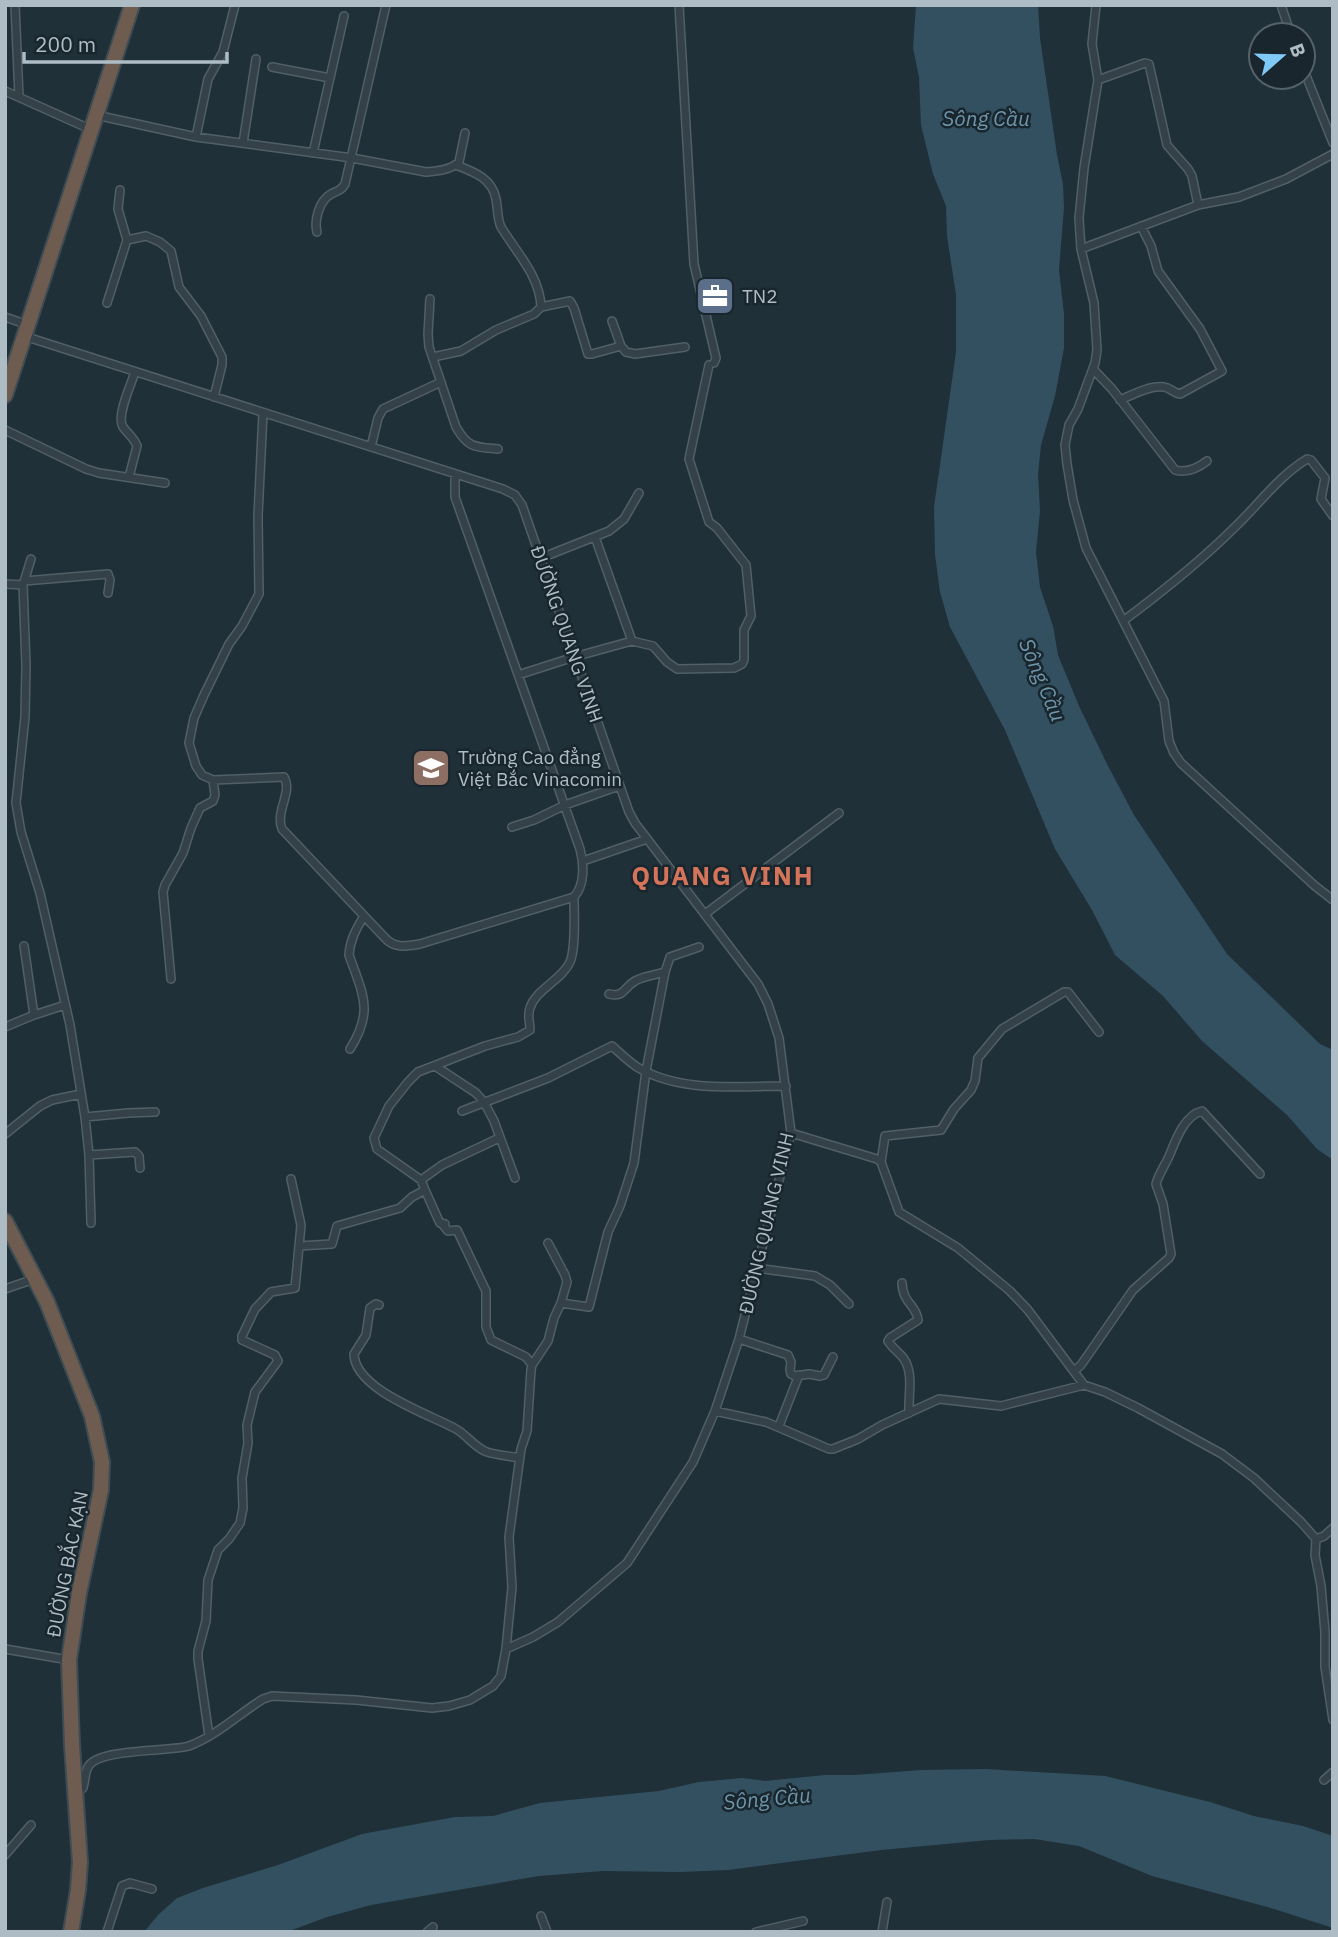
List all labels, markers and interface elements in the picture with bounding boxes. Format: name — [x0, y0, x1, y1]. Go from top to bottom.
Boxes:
scale bar — [24, 21, 228, 65]
north arrow — [1247, 21, 1317, 91]
text: 200 m — [35, 30, 96, 58]
text: B — [1285, 40, 1311, 60]
water label: Sông Cầu — [942, 104, 1030, 132]
office icon: TN2 — [694, 275, 736, 317]
place label: TN2 — [742, 284, 778, 308]
street label: ĐƯỜNG QUANG VINH — [525, 542, 609, 726]
water label: Sông Cầu — [1013, 634, 1073, 725]
place label: Trường Cao đẳng Việt Bắc Vinacomin — [458, 745, 622, 791]
school or university icon: Trường Cao đẳng Việt Bắc Vinacomin — [410, 747, 452, 789]
district label: QUANG VINH — [631, 858, 815, 892]
street label: ĐƯỜNG QUANG VINH — [733, 1130, 799, 1316]
street label: ĐƯỜNG BẮC KẠN — [40, 1489, 93, 1639]
water label: Sông Cầu — [722, 1780, 812, 1816]

